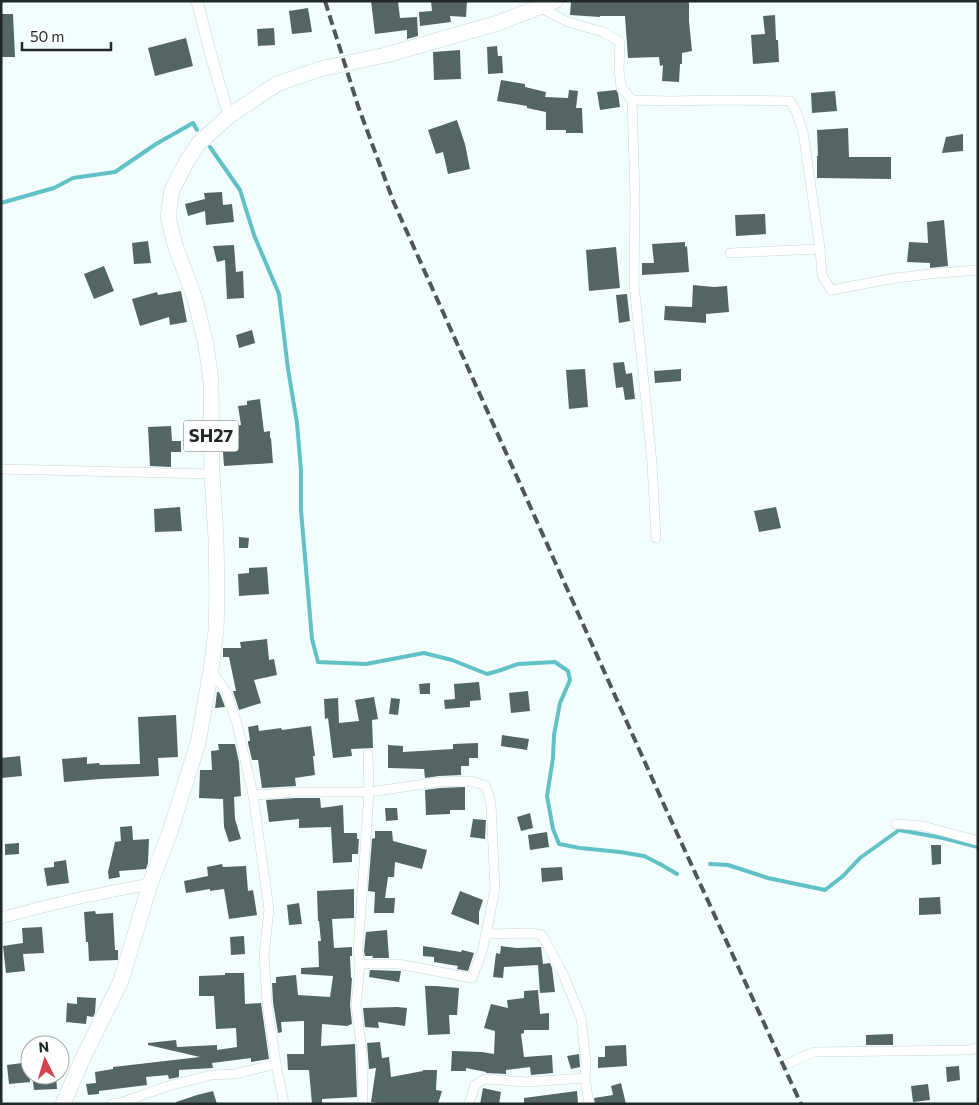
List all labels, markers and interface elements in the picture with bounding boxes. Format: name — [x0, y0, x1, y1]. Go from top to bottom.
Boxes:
scale bar — [22, 20, 111, 52]
text: 50 m — [30, 27, 64, 45]
road number: SH27 — [184, 421, 238, 452]
north arrow — [20, 1035, 70, 1085]
text: N — [38, 1038, 50, 1055]

